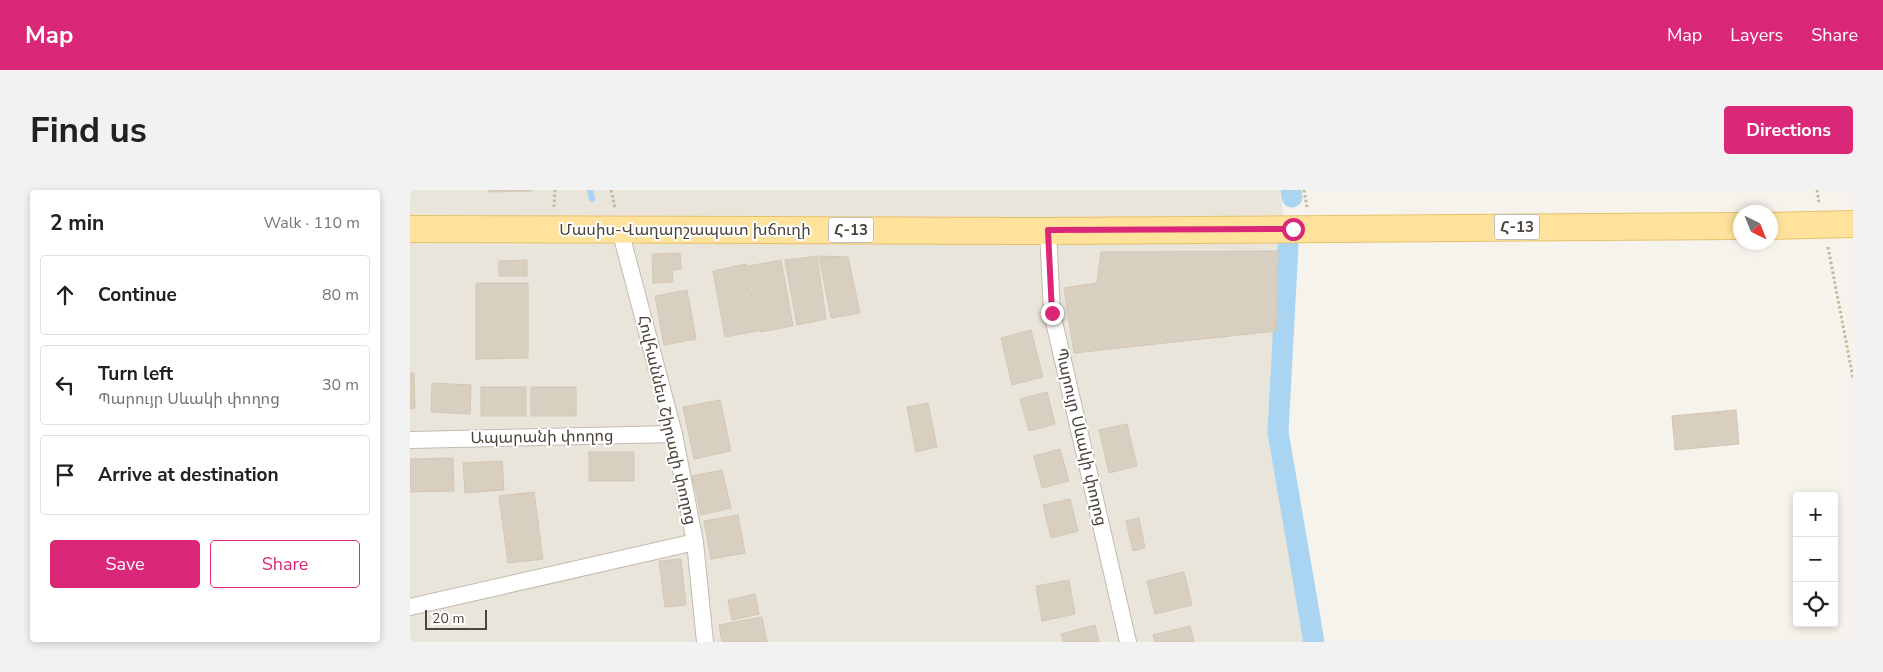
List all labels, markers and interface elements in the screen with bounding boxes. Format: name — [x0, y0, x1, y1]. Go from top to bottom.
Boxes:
text: Map — [25, 19, 73, 51]
text: Map — [1667, 23, 1702, 47]
text: Layers — [1730, 23, 1783, 47]
text: Share — [1811, 23, 1858, 47]
button: Directions — [1724, 106, 1853, 154]
text: Find us — [30, 107, 147, 154]
north arrow — [1733, 205, 1778, 250]
text: 2 min — [50, 209, 104, 237]
text: Walk · 110 m — [264, 212, 360, 234]
road number: Հ-13 — [1494, 214, 1540, 240]
road number: Հ-13 — [828, 218, 874, 242]
route start — [1282, 218, 1305, 241]
street label: Մասիս-Վաղարշապատ խճուղի — [559, 219, 811, 241]
icon: ahead — [51, 281, 79, 309]
text: Continue — [98, 282, 177, 308]
text: 80 m — [322, 284, 359, 306]
route end — [1041, 302, 1064, 325]
street label: Հովհաննես Շիրազի փողոց — [632, 313, 702, 527]
street label: Պարույր Սևակի փողոց — [1050, 346, 1112, 528]
text: Turn left — [98, 361, 173, 387]
icon: left — [51, 371, 79, 399]
text: 30 m — [322, 374, 359, 396]
text: Պարույր Սևակի փողոց — [98, 388, 280, 410]
street label: Ապարանի փողոց — [470, 425, 614, 449]
icon: arrive — [51, 461, 79, 489]
text: Arrive at destination — [98, 462, 279, 488]
map controls — [1793, 492, 1838, 627]
button: + — [1793, 492, 1838, 537]
button: − — [1793, 537, 1838, 582]
button: Save — [50, 540, 200, 588]
button: Share — [210, 540, 360, 588]
button: locate — [1793, 582, 1838, 627]
scale bar — [425, 607, 488, 630]
text: 20 m — [432, 609, 464, 628]

